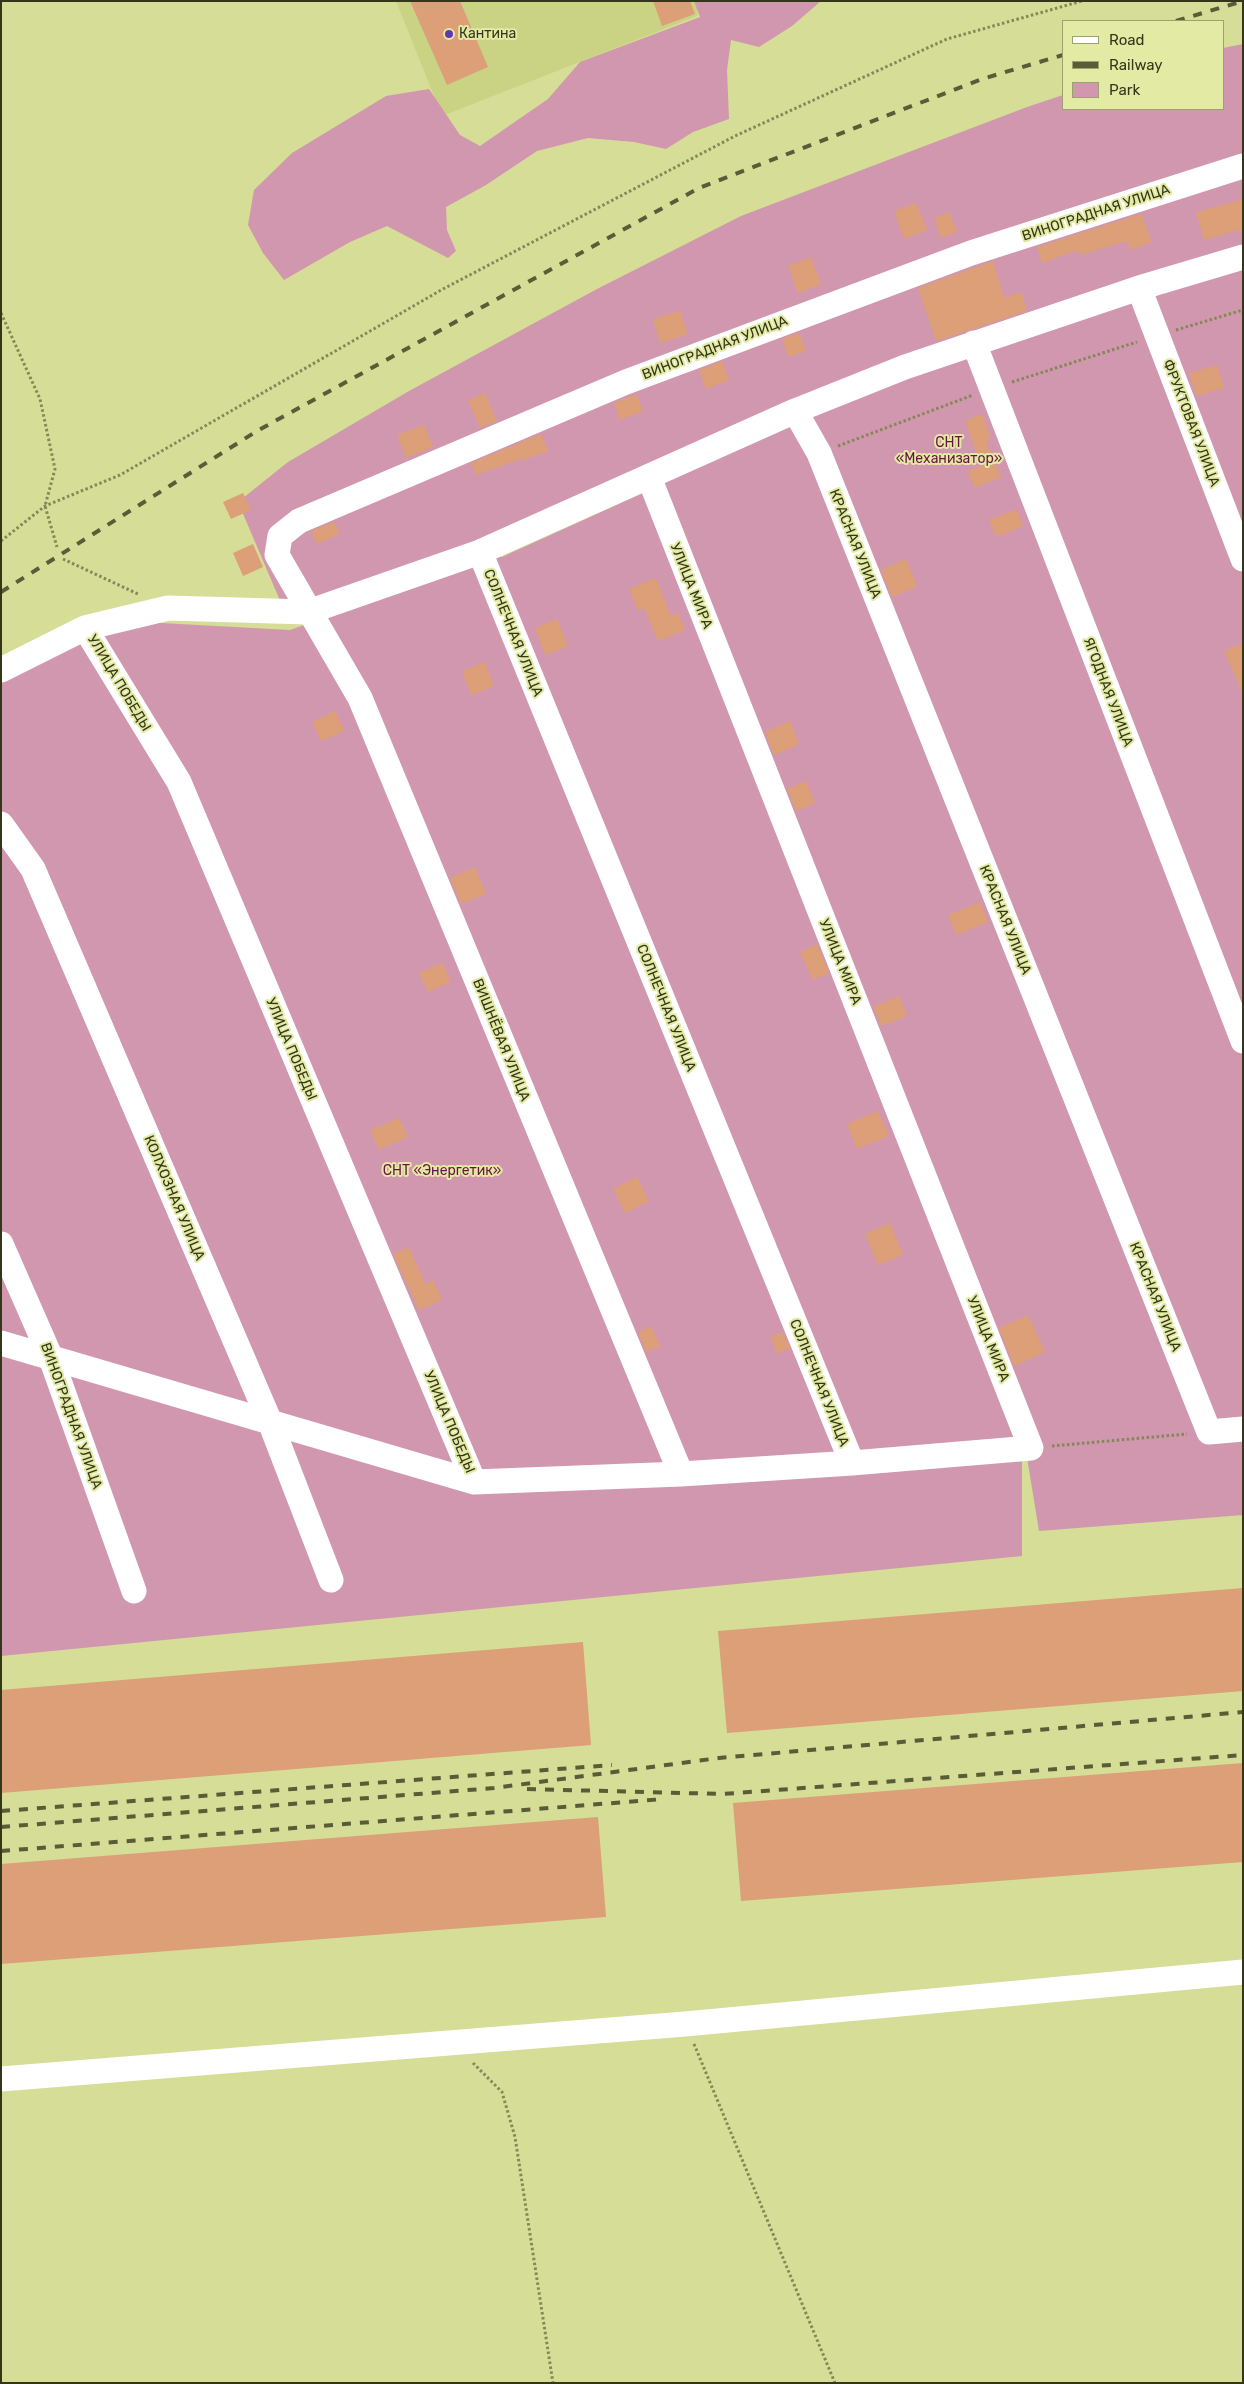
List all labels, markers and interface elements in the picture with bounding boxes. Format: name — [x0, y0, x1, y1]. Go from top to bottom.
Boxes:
legend — [1062, 20, 1224, 110]
place label: Кантина — [459, 26, 516, 42]
marker: Кантина — [443, 28, 455, 40]
text: Road — [1109, 31, 1145, 49]
text: Railway — [1109, 56, 1163, 74]
text: Park — [1109, 81, 1140, 99]
street label: ВИНОГРАДНАЯ УЛИЦА — [1020, 181, 1172, 245]
street label: ВИНОГРАДНАЯ УЛИЦА — [640, 312, 790, 384]
street label: ФРУКТОВАЯ УЛИЦА — [1159, 357, 1223, 489]
park label: СНТ «Механизатор» — [896, 435, 1002, 468]
street label: КРАСНАЯ УЛИЦА — [825, 487, 885, 601]
street label: УЛИЦА МИРА — [666, 541, 716, 631]
street label: СОЛНЕЧНАЯ УЛИЦА — [480, 567, 546, 699]
street label: УЛИЦА ПОБЕДЫ — [84, 632, 154, 734]
street label: ЯГОДНАЯ УЛИЦА — [1079, 635, 1137, 749]
street label: КРАСНАЯ УЛИЦА — [975, 863, 1035, 977]
street label: УЛИЦА МИРА — [815, 917, 865, 1007]
street label: СОЛНЕЧНАЯ УЛИЦА — [633, 942, 699, 1074]
street label: ВИШНЁВАЯ УЛИЦА — [469, 976, 533, 1104]
street label: УЛИЦА ПОБЕДЫ — [262, 995, 320, 1103]
street label: КОЛХОЗНАЯ УЛИЦА — [140, 1133, 208, 1263]
park label: СНТ «Энергетик» — [383, 1163, 501, 1179]
street label: КРАСНАЯ УЛИЦА — [1125, 1240, 1185, 1354]
street label: УЛИЦА МИРА — [963, 1294, 1013, 1384]
street label: СОЛНЕЧНАЯ УЛИЦА — [786, 1317, 852, 1449]
street label: ВИНОГРАДНАЯ УЛИЦА — [37, 1340, 105, 1492]
street label: УЛИЦА ПОБЕДЫ — [420, 1368, 478, 1476]

